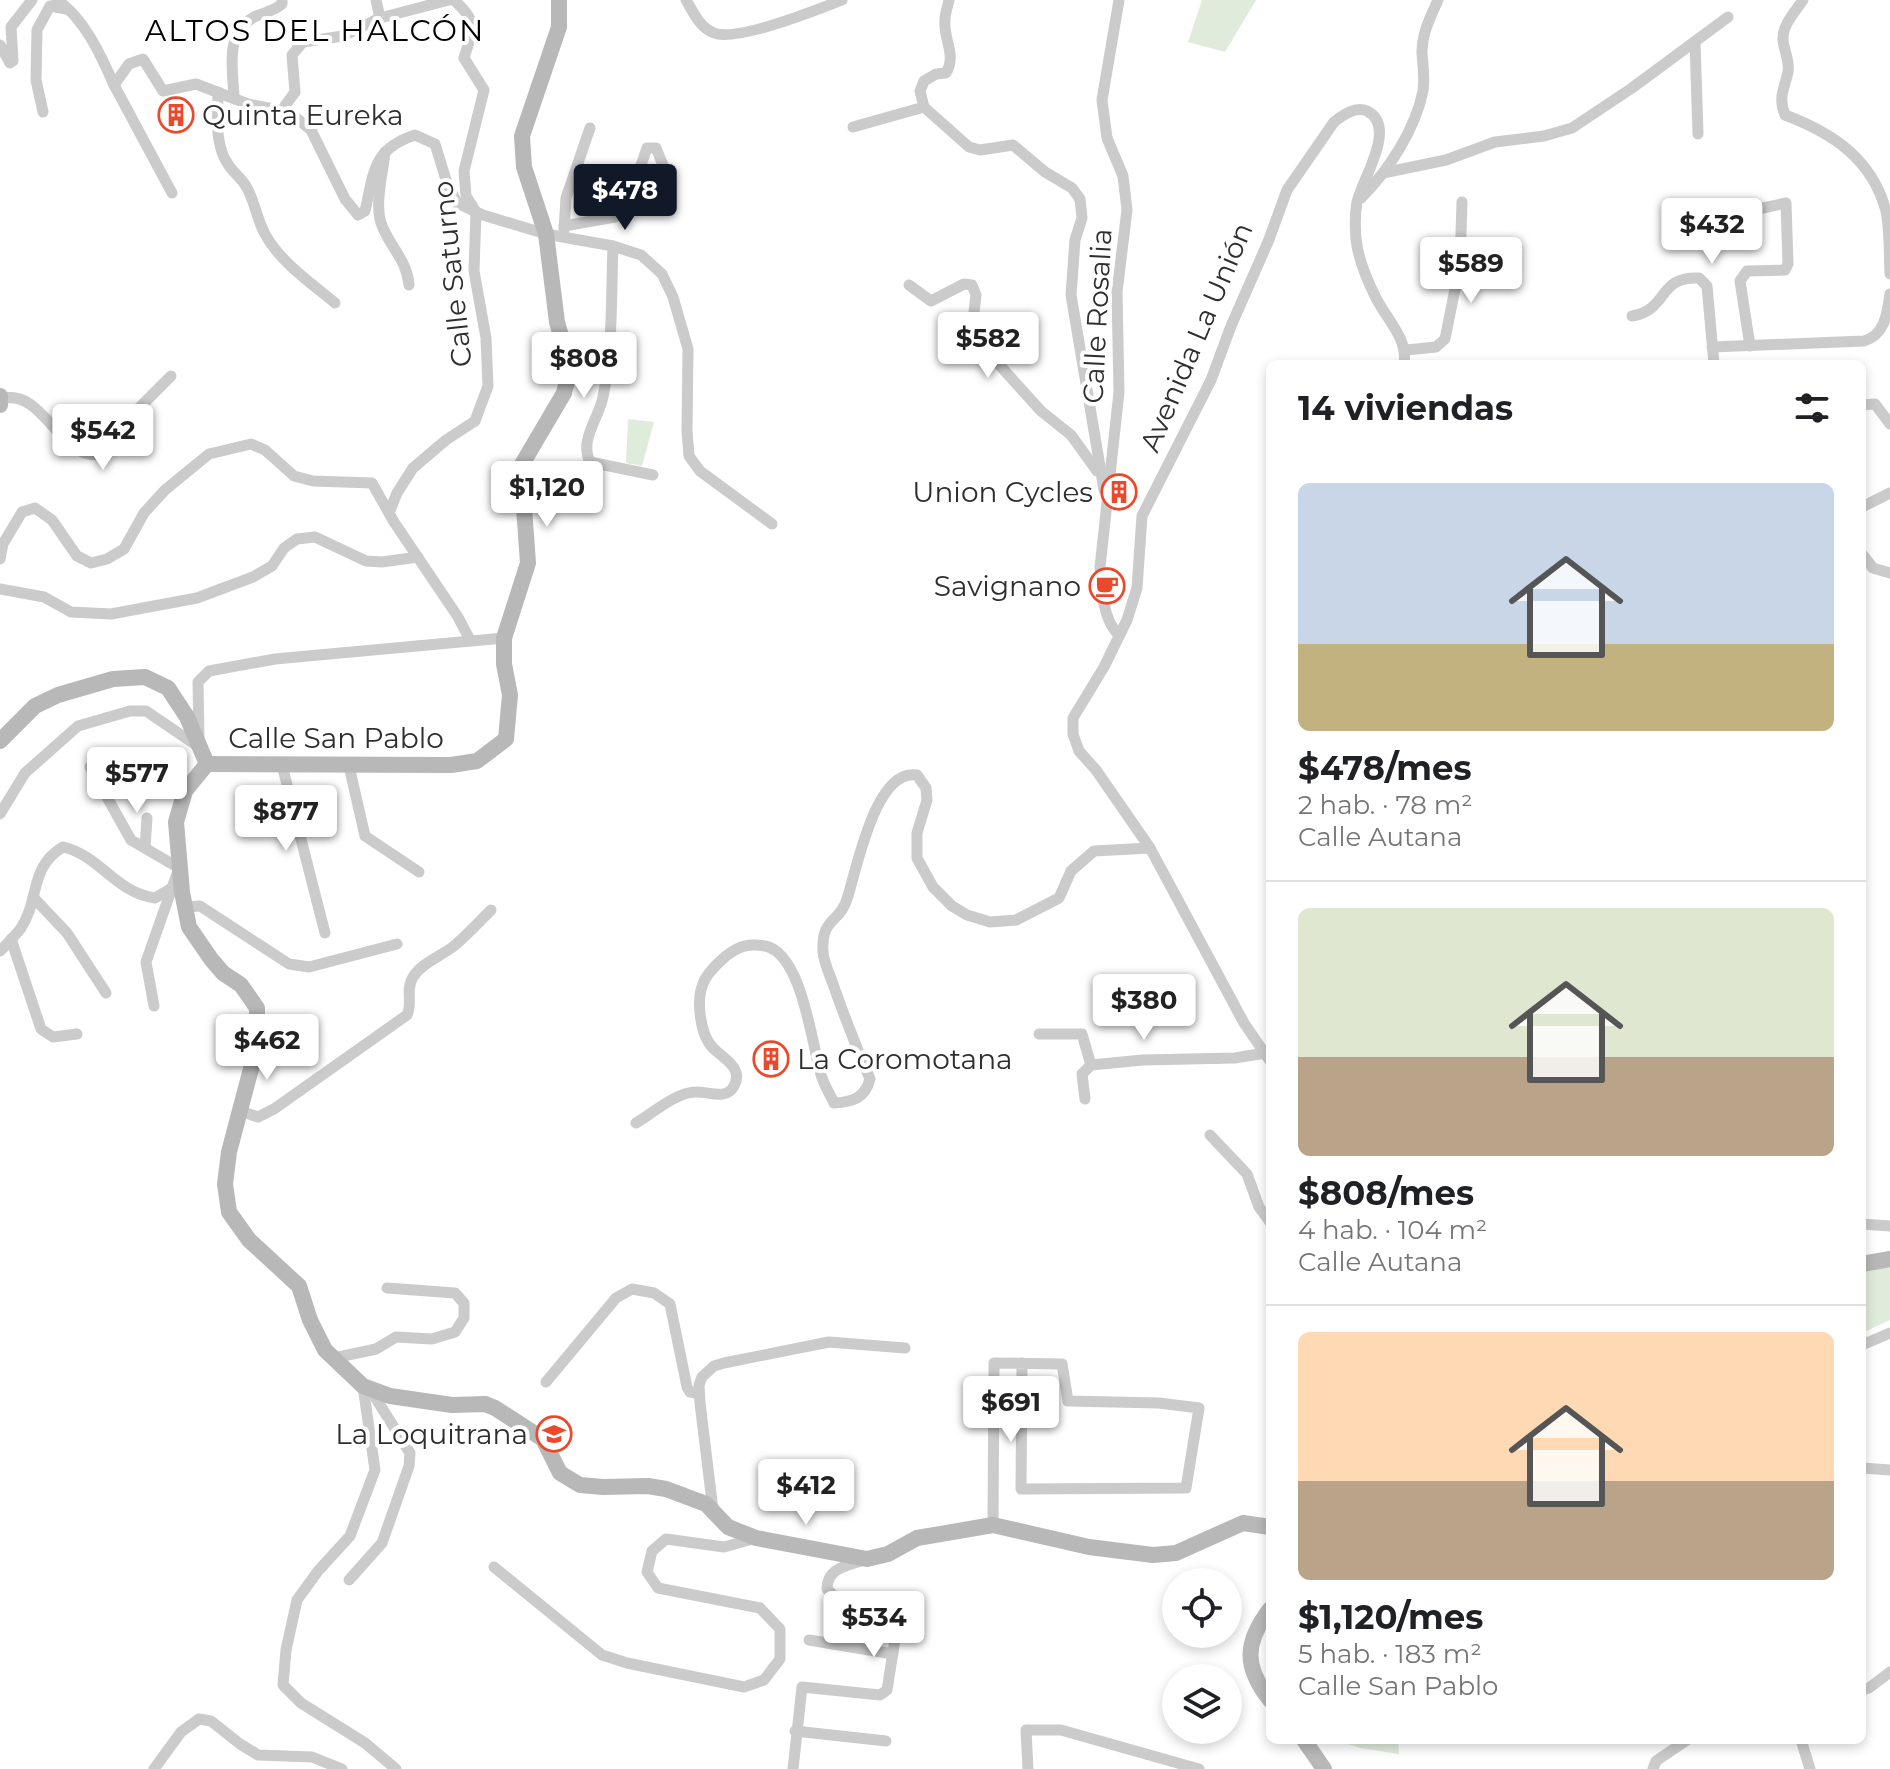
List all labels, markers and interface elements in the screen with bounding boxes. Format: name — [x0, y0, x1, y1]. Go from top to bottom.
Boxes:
district label: ALTOS DEL HALCÓN — [145, 12, 485, 49]
building icon: Quinta Eureka — [157, 96, 195, 134]
place label: Quinta Eureka — [202, 98, 404, 132]
pin: $478 — [578, 164, 672, 232]
text: $478 — [592, 174, 658, 206]
street label: Calle Saturno — [425, 179, 479, 369]
pin: $432 — [1665, 198, 1759, 266]
text: $432 — [1679, 208, 1745, 240]
street label: Avenida La Unión — [1132, 217, 1260, 457]
street label: Calle Rosalia — [1075, 228, 1119, 404]
pin: $589 — [1424, 237, 1518, 305]
text: $589 — [1438, 247, 1504, 279]
pin: $582 — [941, 312, 1035, 380]
text: $582 — [956, 322, 1020, 354]
pin: $808 — [537, 332, 631, 400]
text: $808 — [550, 342, 618, 374]
icon: filters — [1790, 386, 1834, 430]
text: 14 viviendas — [1298, 387, 1513, 429]
pin: $542 — [56, 404, 150, 472]
text: $542 — [70, 414, 136, 446]
pin: $1,120 — [482, 461, 612, 529]
text: $1,120 — [509, 471, 585, 503]
building icon: Union Cycles — [1100, 473, 1138, 511]
place label: Union Cycles — [912, 475, 1093, 509]
icon: home — [1494, 535, 1638, 679]
cafe icon: Savignano — [1088, 567, 1126, 605]
place label: Savignano — [934, 569, 1081, 603]
street label: Calle San Pablo — [228, 721, 444, 755]
pin: $577 — [90, 747, 184, 815]
text: $478/mes — [1298, 747, 1471, 789]
text: $577 — [105, 757, 169, 789]
pin: $877 — [239, 785, 333, 853]
text: 2 hab. · 78 m² — [1298, 789, 1472, 821]
text: $877 — [253, 795, 319, 827]
text: Calle Autana — [1298, 821, 1462, 853]
icon: home — [1494, 960, 1638, 1104]
pin: $380 — [1097, 974, 1191, 1042]
text: $380 — [1111, 984, 1177, 1016]
pin: $462 — [220, 1014, 314, 1082]
text: $462 — [234, 1024, 300, 1056]
building icon: La Coromotana — [752, 1040, 790, 1078]
place label: La Coromotana — [797, 1042, 1013, 1076]
text: $808/mes — [1298, 1172, 1474, 1214]
text: 4 hab. · 104 m² — [1298, 1214, 1487, 1246]
text: Calle Autana — [1298, 1246, 1462, 1278]
pin: $691 — [964, 1376, 1058, 1444]
icon: home — [1494, 1384, 1638, 1528]
text: $691 — [981, 1386, 1041, 1418]
school or university icon: La Loquitrana — [535, 1415, 573, 1453]
place label: La Loquitrana — [335, 1417, 528, 1451]
pin: $412 — [759, 1459, 853, 1527]
text: $412 — [776, 1469, 836, 1501]
map controls — [1162, 1568, 1242, 1744]
button: locate — [1162, 1568, 1242, 1648]
pin: $534 — [827, 1591, 921, 1659]
text: $1,120/mes — [1298, 1596, 1483, 1638]
text: $534 — [841, 1601, 907, 1633]
text: 5 hab. · 183 m² — [1298, 1638, 1482, 1670]
button: layers — [1162, 1664, 1242, 1744]
text: Calle San Pablo — [1298, 1670, 1498, 1702]

